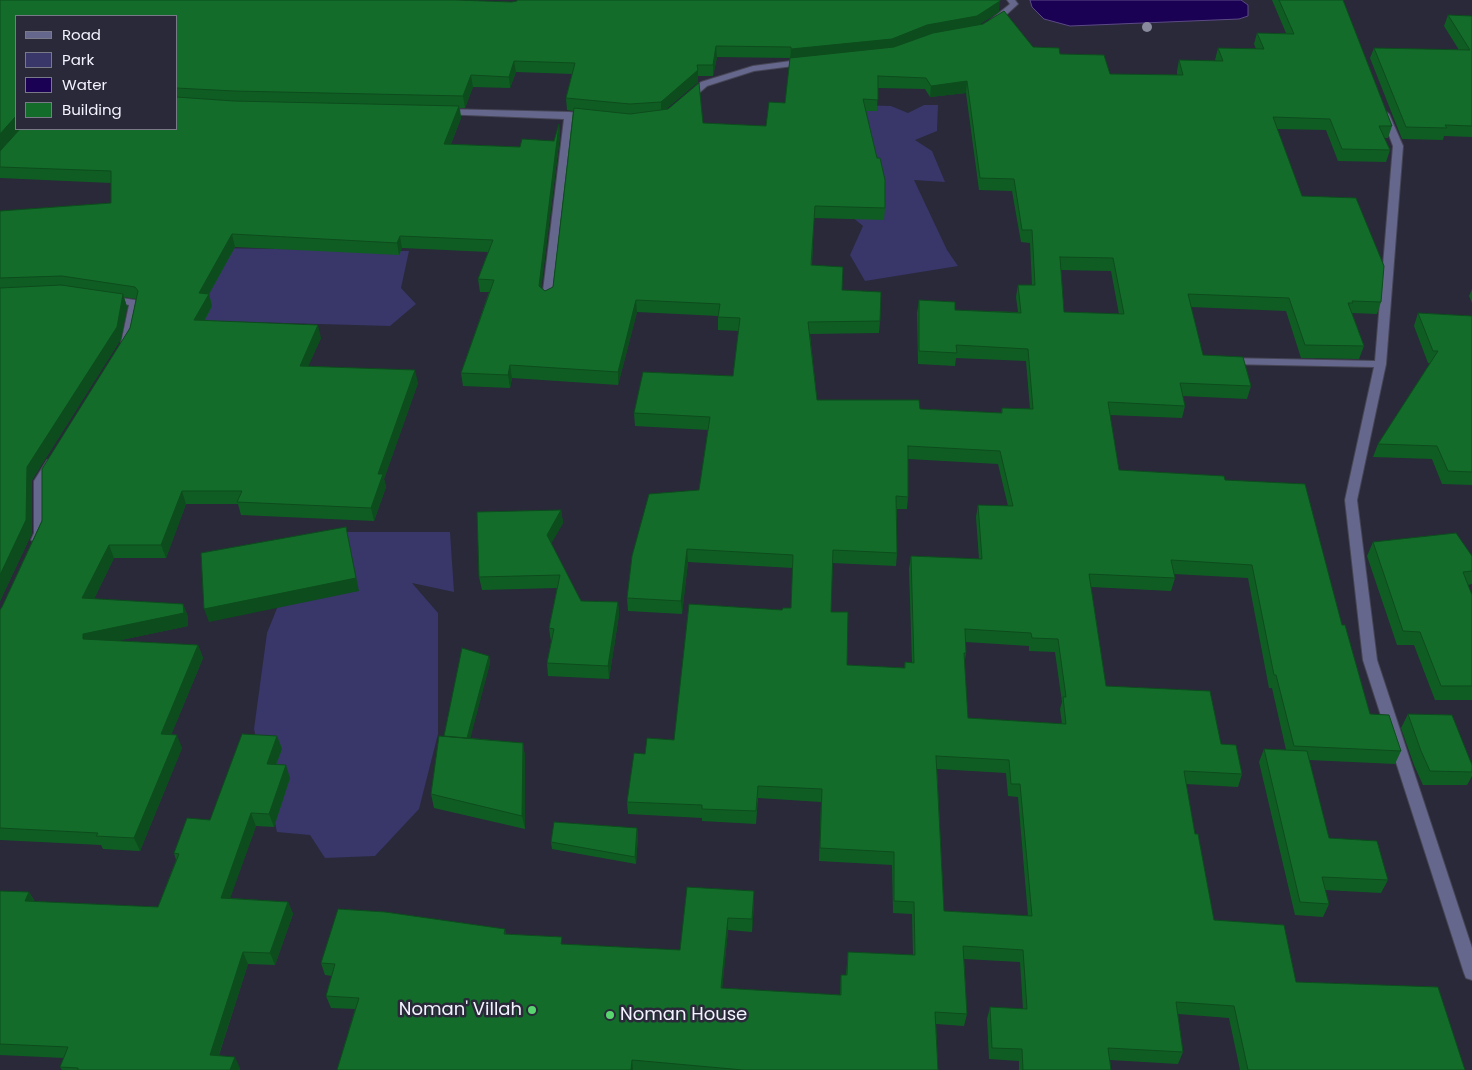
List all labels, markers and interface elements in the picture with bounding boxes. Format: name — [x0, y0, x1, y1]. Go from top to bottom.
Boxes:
legend — [15, 15, 178, 130]
text: Road — [62, 24, 101, 45]
text: Park — [62, 49, 94, 70]
text: Water — [62, 74, 107, 95]
text: Building — [62, 99, 122, 120]
place label: Noman' Villah — [399, 999, 522, 1021]
marker: Noman' Villah — [526, 1004, 538, 1016]
place label: Noman House — [620, 1004, 747, 1026]
marker: Noman House — [604, 1009, 616, 1021]

